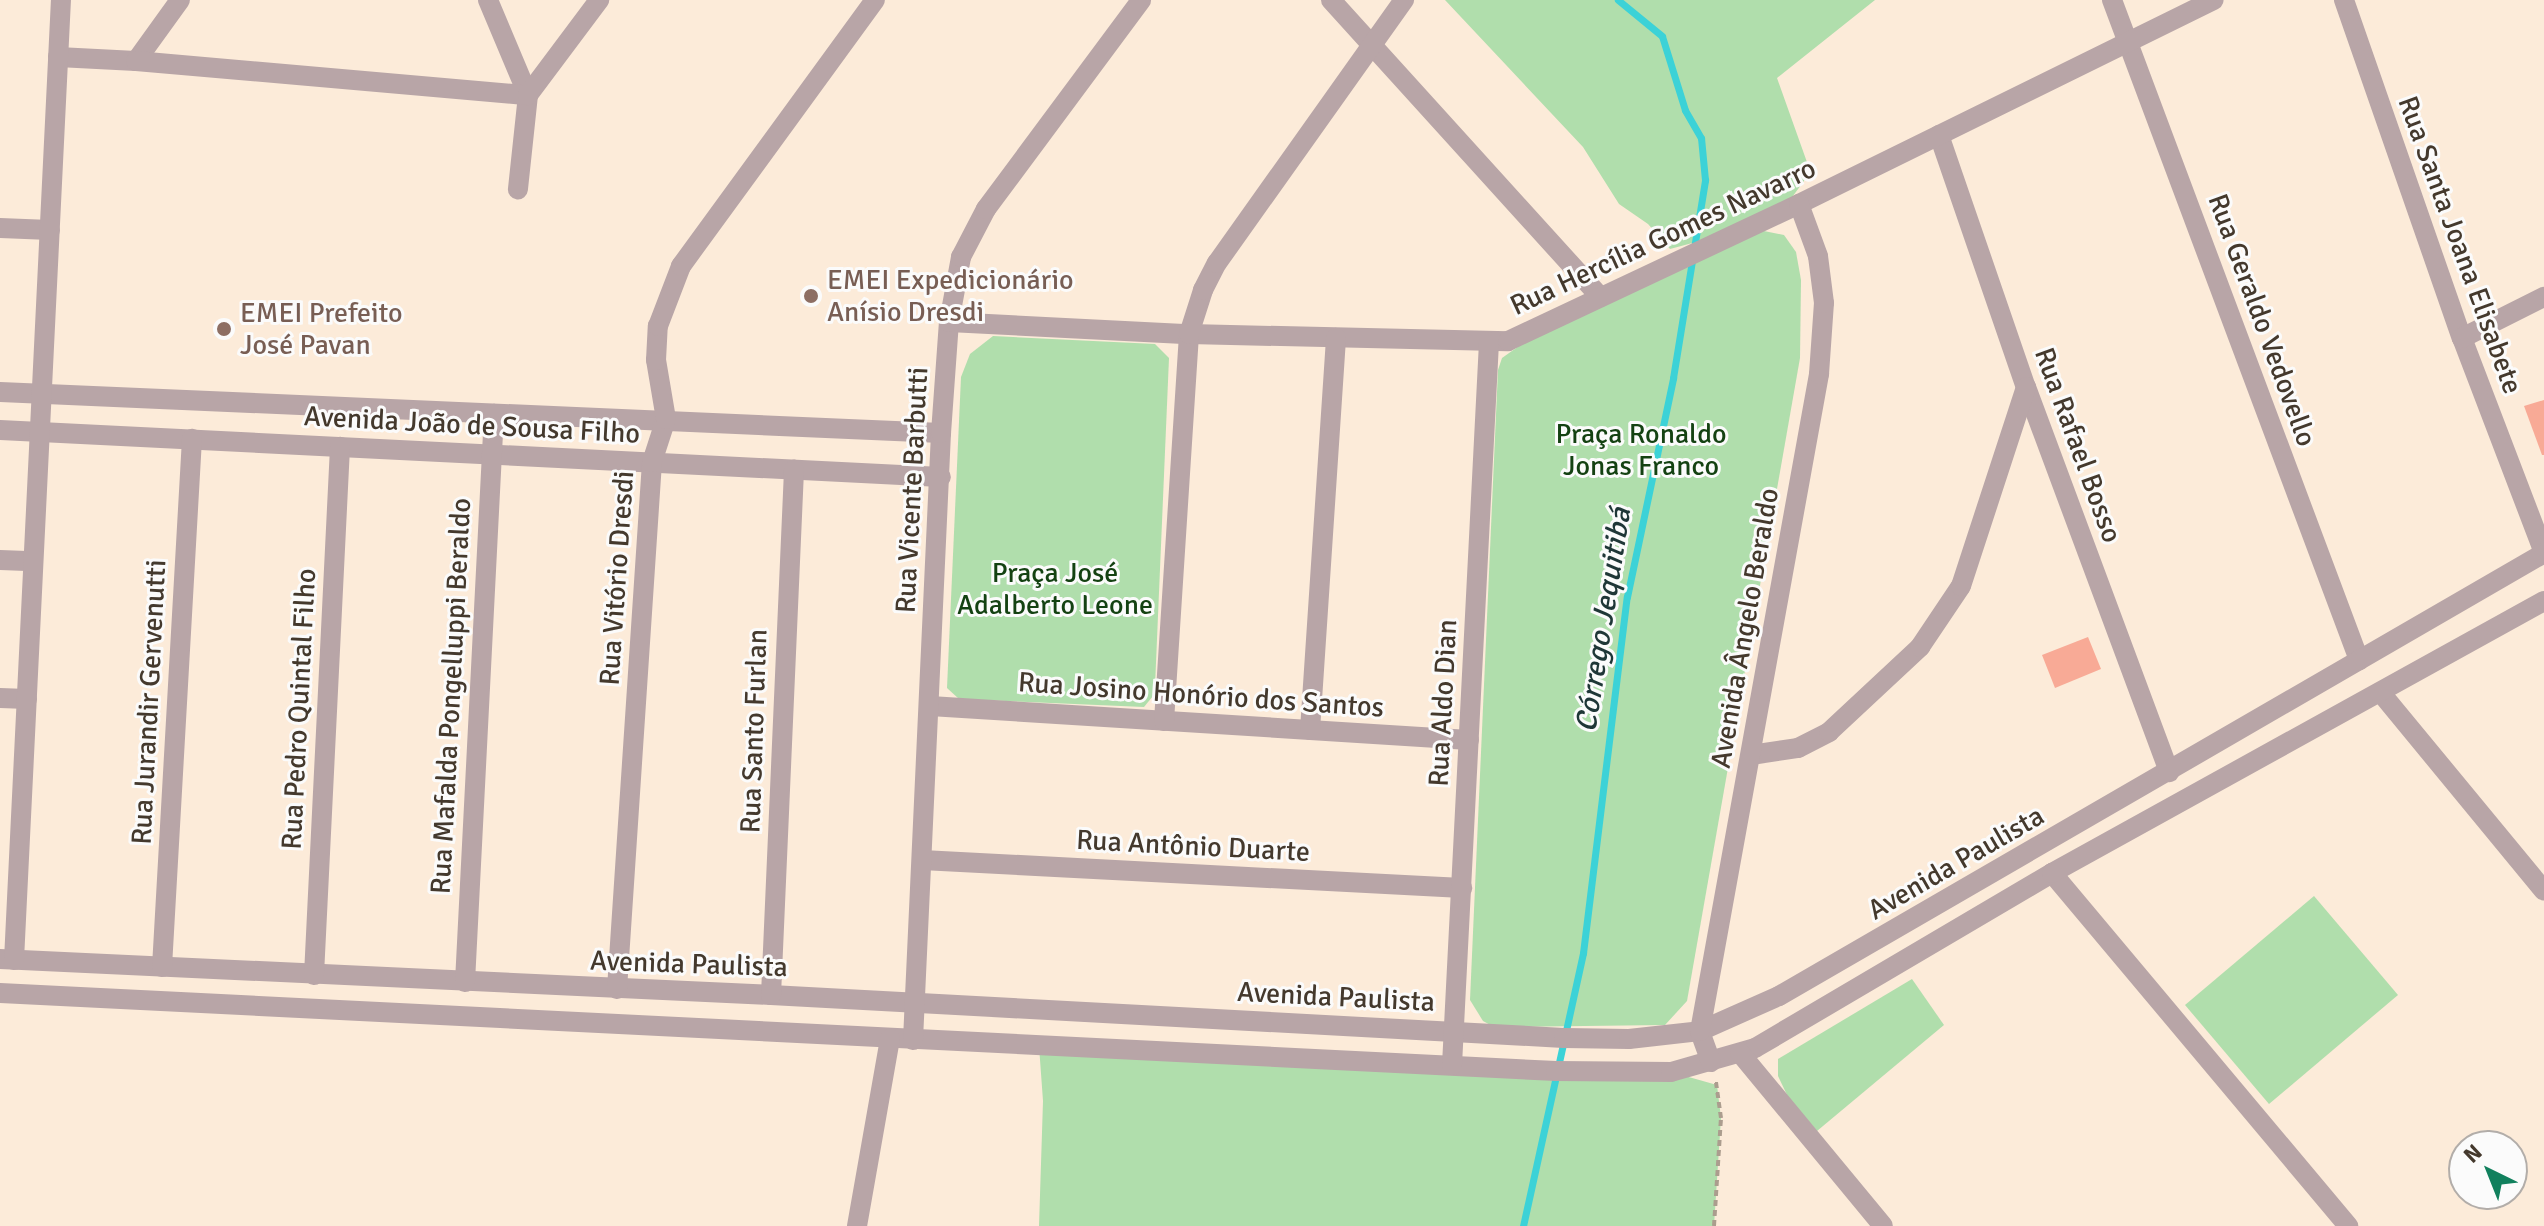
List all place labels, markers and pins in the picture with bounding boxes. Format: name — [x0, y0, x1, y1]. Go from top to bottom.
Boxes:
place label: EMEI Expedicionário Anísio Dresdi — [827, 263, 1074, 329]
marker: EMEI Expedicionário Anísio Dresdi — [802, 287, 820, 305]
place label: EMEI Prefeito José Pavan — [240, 296, 403, 362]
marker: EMEI Prefeito José Pavan — [215, 320, 233, 338]

